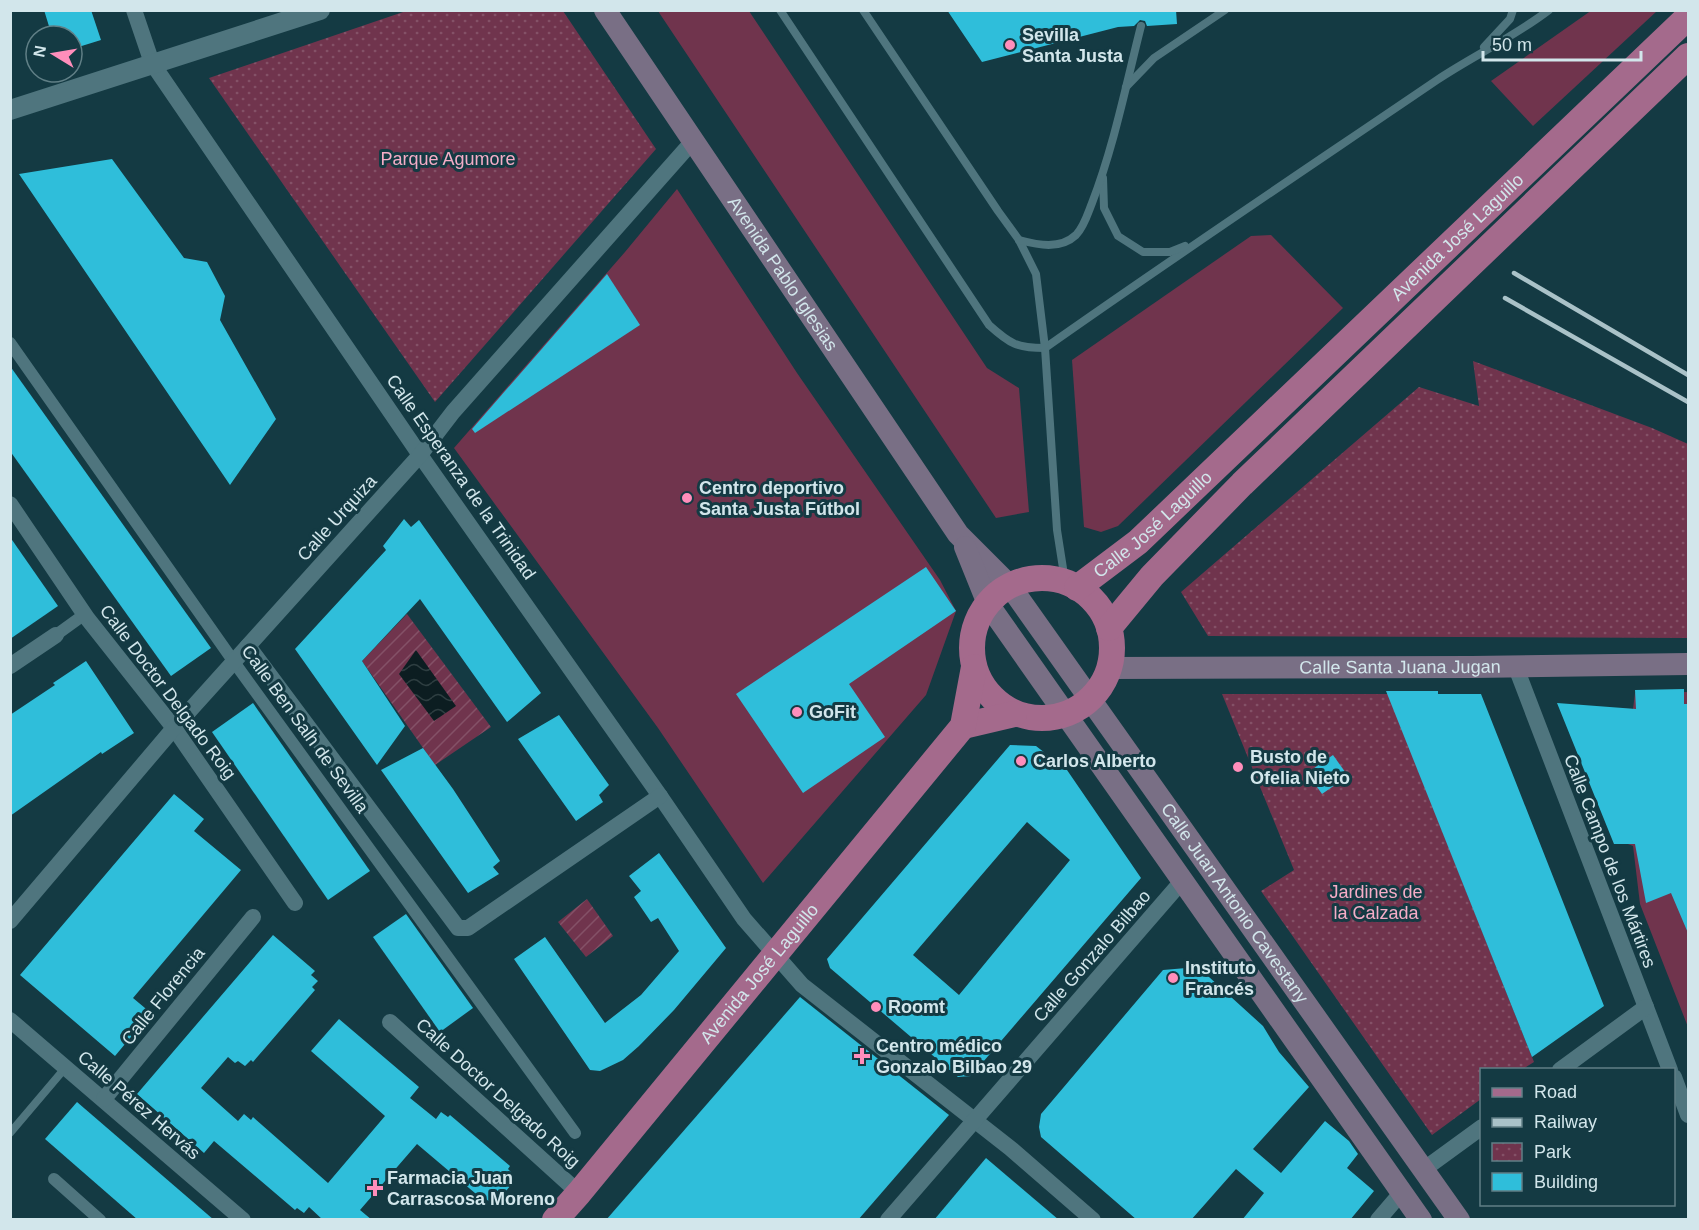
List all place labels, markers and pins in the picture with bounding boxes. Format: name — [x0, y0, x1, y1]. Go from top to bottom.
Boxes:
place label: Sevilla Santa Justa — [1022, 25, 1124, 66]
marker: Sevilla Santa Justa — [1003, 38, 1017, 52]
place label: Centro deportivo Santa Justa Fútbol — [699, 478, 860, 519]
marker: Centro deportivo Santa Justa Fútbol — [680, 491, 694, 505]
place label: GoFit — [809, 702, 856, 722]
marker: GoFit — [790, 705, 804, 719]
place label: Busto de Ofelia Nieto — [1250, 747, 1350, 788]
place label: Carlos Alberto — [1033, 751, 1156, 771]
marker: Carlos Alberto — [1014, 754, 1028, 768]
marker: Busto de Ofelia Nieto — [1231, 760, 1245, 774]
place label: Instituto Francés — [1185, 958, 1256, 999]
marker: Instituto Francés — [1166, 971, 1180, 985]
place label: Roomt — [888, 997, 945, 1017]
marker: Roomt — [869, 1000, 883, 1014]
place label: Centro médico Gonzalo Bilbao 29 — [876, 1036, 1032, 1077]
marker: Centro médico Gonzalo Bilbao 29 — [853, 1047, 871, 1065]
place label: Farmacia Juan Carrascosa Moreno — [387, 1168, 555, 1209]
marker: Farmacia Juan Carrascosa Moreno — [368, 1181, 382, 1195]

